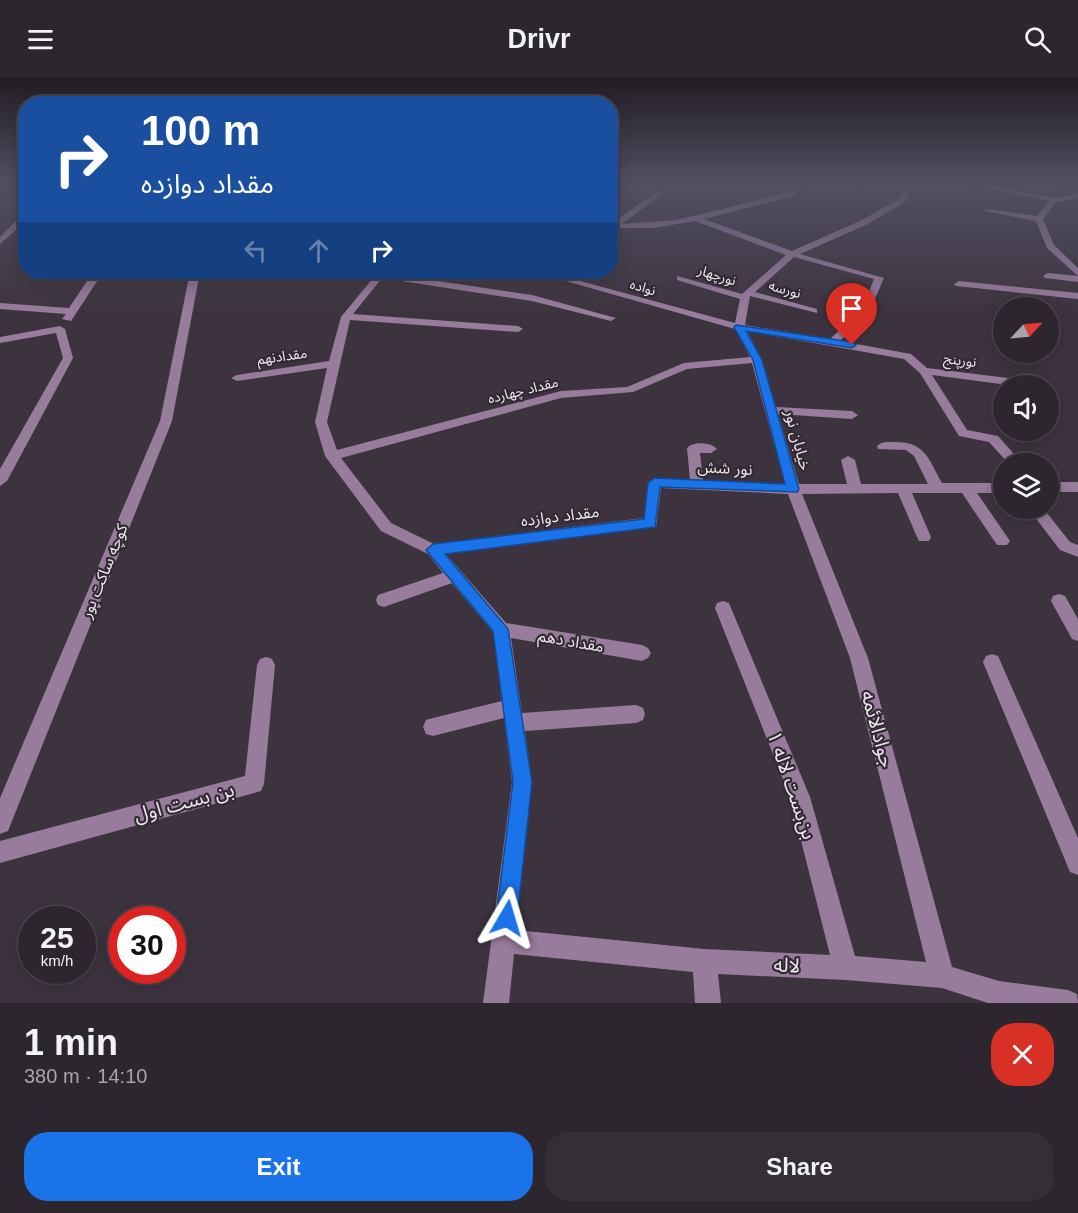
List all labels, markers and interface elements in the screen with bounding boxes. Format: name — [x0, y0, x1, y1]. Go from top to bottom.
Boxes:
icon: menu — [24, 23, 57, 56]
icon: search — [1021, 23, 1054, 56]
text: Drivr — [507, 24, 571, 54]
text: 100 m — [141, 107, 260, 154]
icon: right — [42, 120, 120, 198]
text: مقداد دوازده — [141, 169, 274, 199]
icon: left — [239, 234, 272, 267]
icon: ahead — [302, 234, 335, 267]
icon: right — [365, 234, 398, 267]
street label: نورچهار — [694, 261, 738, 290]
street label: نواده — [628, 276, 658, 299]
street label: نورسه — [767, 277, 803, 302]
pin — [826, 283, 877, 345]
icon: arrive — [835, 292, 868, 325]
north arrow — [993, 297, 1059, 363]
map controls — [993, 297, 1059, 519]
street label: مقدادنهم — [256, 345, 309, 370]
street label: نورپنج — [942, 350, 978, 373]
street label: مقداد چهارده — [486, 374, 560, 408]
button: sound — [993, 375, 1059, 441]
street label: خیابان نور — [781, 407, 814, 472]
button: layers — [993, 453, 1059, 519]
street label: نور شش — [697, 458, 753, 479]
street label: مقداد دوازده — [520, 503, 600, 530]
street label: کوچه ساکت پور — [77, 521, 133, 622]
street label: مقداد دهم — [536, 627, 605, 659]
street label: جوادالائمه — [856, 688, 899, 770]
street label: بن‌بست لاله ۱ — [762, 728, 821, 842]
street label: بن بست اول — [131, 778, 237, 827]
position arrow — [475, 886, 539, 950]
speed limit sign: 30 — [108, 906, 186, 984]
text: 25 — [40, 921, 74, 954]
text: km/h — [41, 952, 73, 969]
street label: لاله — [773, 953, 801, 977]
text: 1 min — [24, 1022, 118, 1063]
button: close — [991, 1023, 1054, 1086]
text: 380 m · 14:10 — [24, 1065, 147, 1087]
button: Exit — [24, 1132, 533, 1201]
button: Share — [545, 1132, 1054, 1201]

